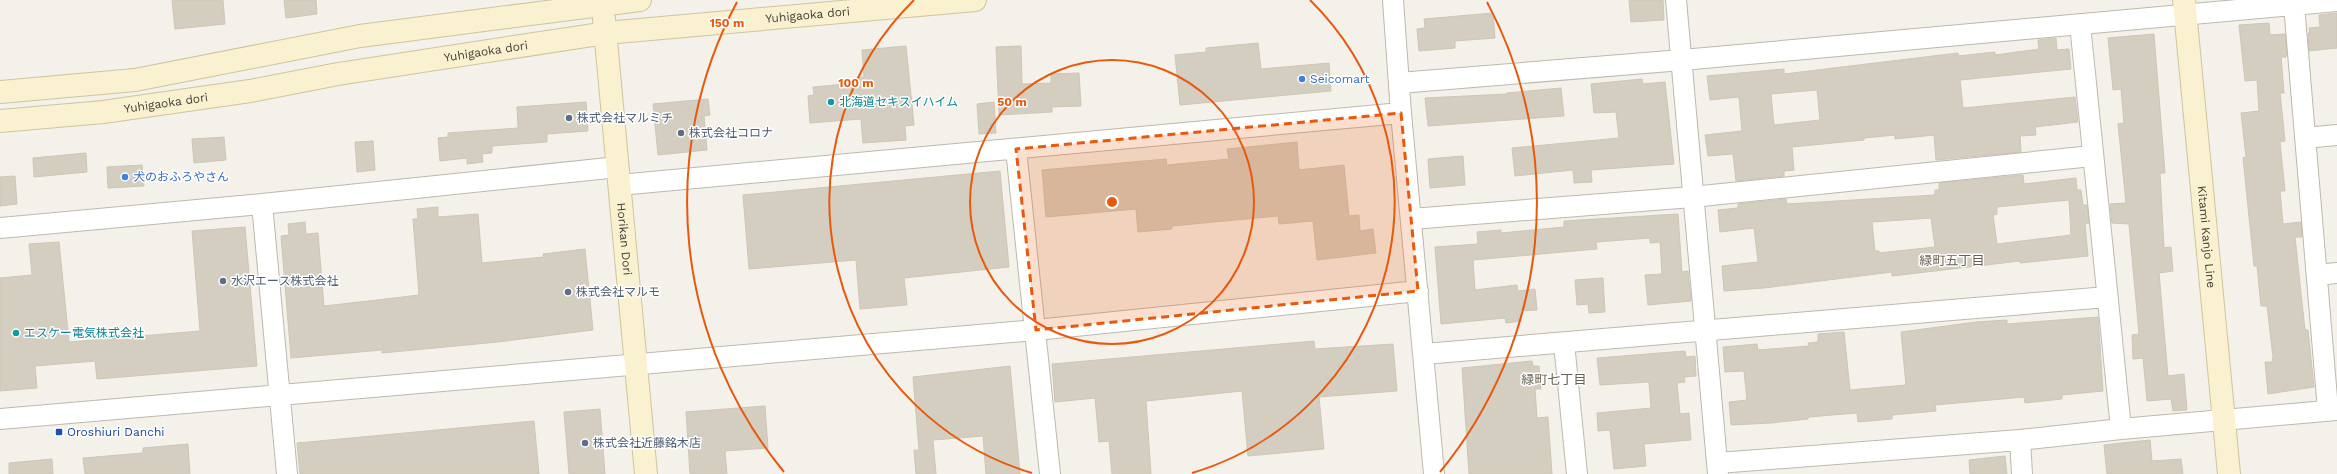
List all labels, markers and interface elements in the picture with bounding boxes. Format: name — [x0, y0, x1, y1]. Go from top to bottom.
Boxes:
street label: Yuhigaoka dori — [765, 4, 850, 26]
text: 150 m — [710, 16, 744, 30]
street label: Yuhigaoka dori — [443, 38, 529, 65]
place label: Seicomart — [1310, 72, 1370, 86]
marker: Seicomart — [1297, 74, 1307, 84]
text: 100 m — [838, 76, 874, 90]
street label: Yuhigaoka dori — [123, 90, 209, 116]
place label: 北海道セキスイハイム — [839, 95, 958, 109]
text: 50 m — [997, 95, 1027, 109]
marker: 北海道セキスイハイム — [826, 97, 836, 107]
place label: 株式会社マルミチ — [577, 111, 673, 125]
marker: 株式会社マルミチ — [564, 113, 574, 123]
place label: 株式会社コロナ — [689, 126, 773, 140]
marker: 株式会社コロナ — [676, 128, 686, 138]
place label: 犬のおふろやさん — [133, 170, 229, 184]
marker: 犬のおふろやさん — [120, 172, 130, 182]
street label: Kitami Kanjo Line — [2195, 185, 2218, 289]
centre of rings — [1105, 195, 1119, 209]
street label: Horikan Dori — [614, 202, 635, 276]
district label: 緑町五丁目 — [1919, 253, 1985, 268]
place label: 水沢エース株式会社 — [231, 274, 338, 288]
marker: 水沢エース株式会社 — [218, 276, 228, 286]
place label: 株式会社マルモ — [576, 285, 660, 299]
marker: 株式会社マルモ — [563, 287, 573, 297]
place label: エスケー電気株式会社 — [24, 326, 144, 340]
marker: エスケー電気株式会社 — [11, 328, 21, 338]
district label: 緑町七丁目 — [1521, 372, 1587, 387]
place label: Oroshiuri Danchi — [67, 425, 165, 439]
marker: Oroshiuri Danchi — [54, 427, 64, 437]
place label: 株式会社近藤銘木店 — [593, 436, 701, 450]
marker: 株式会社近藤銘木店 — [580, 438, 590, 448]

